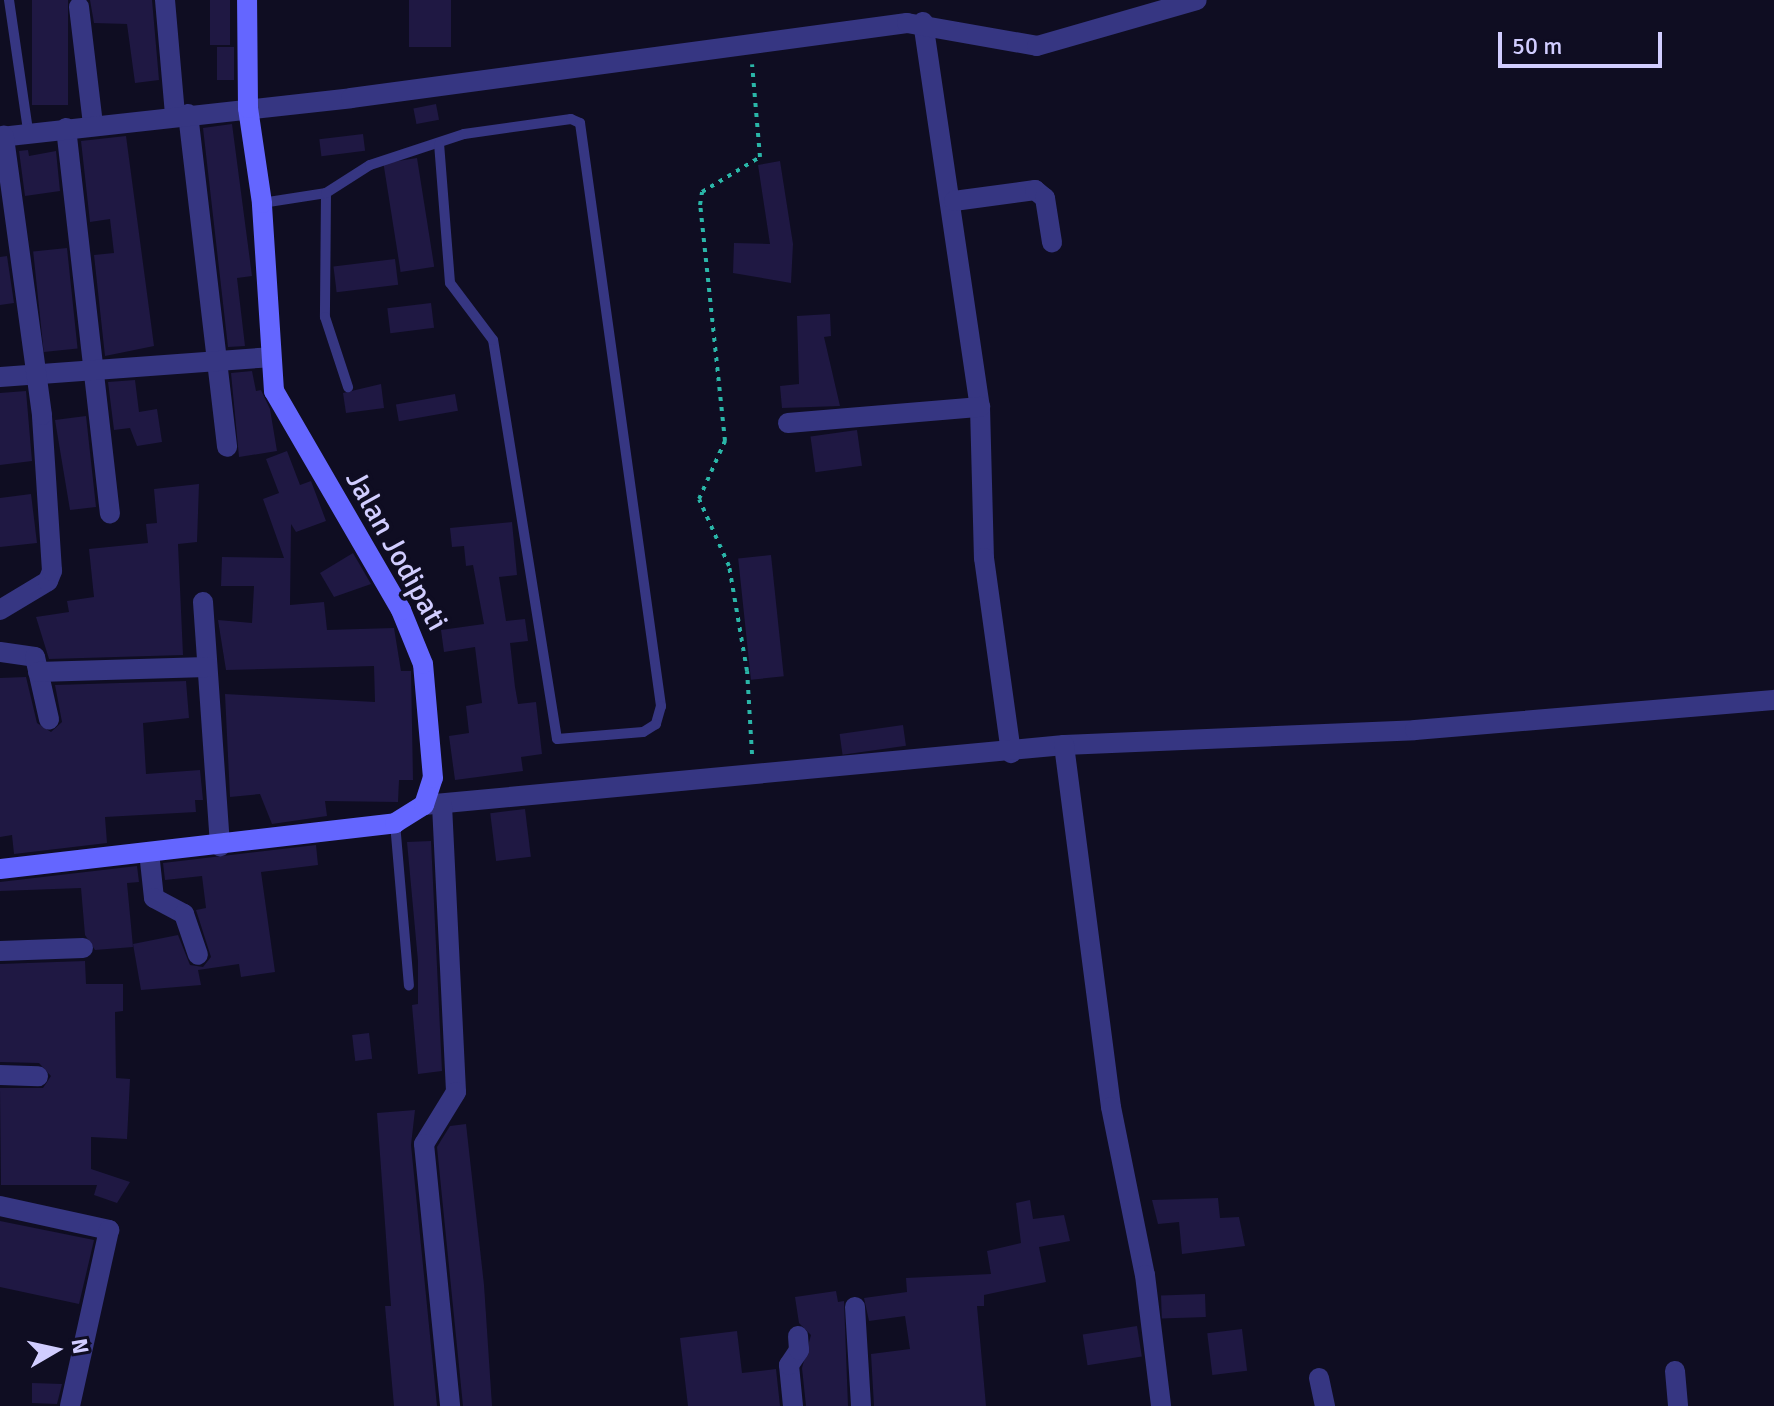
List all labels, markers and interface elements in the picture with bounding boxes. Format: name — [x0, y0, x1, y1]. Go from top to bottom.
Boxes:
scale bar — [1502, 16, 1666, 66]
text: 50 m — [1512, 31, 1562, 61]
street label: Jalan Jodipati — [337, 465, 455, 637]
north arrow — [16, 1310, 96, 1390]
text: N — [66, 1336, 95, 1356]

